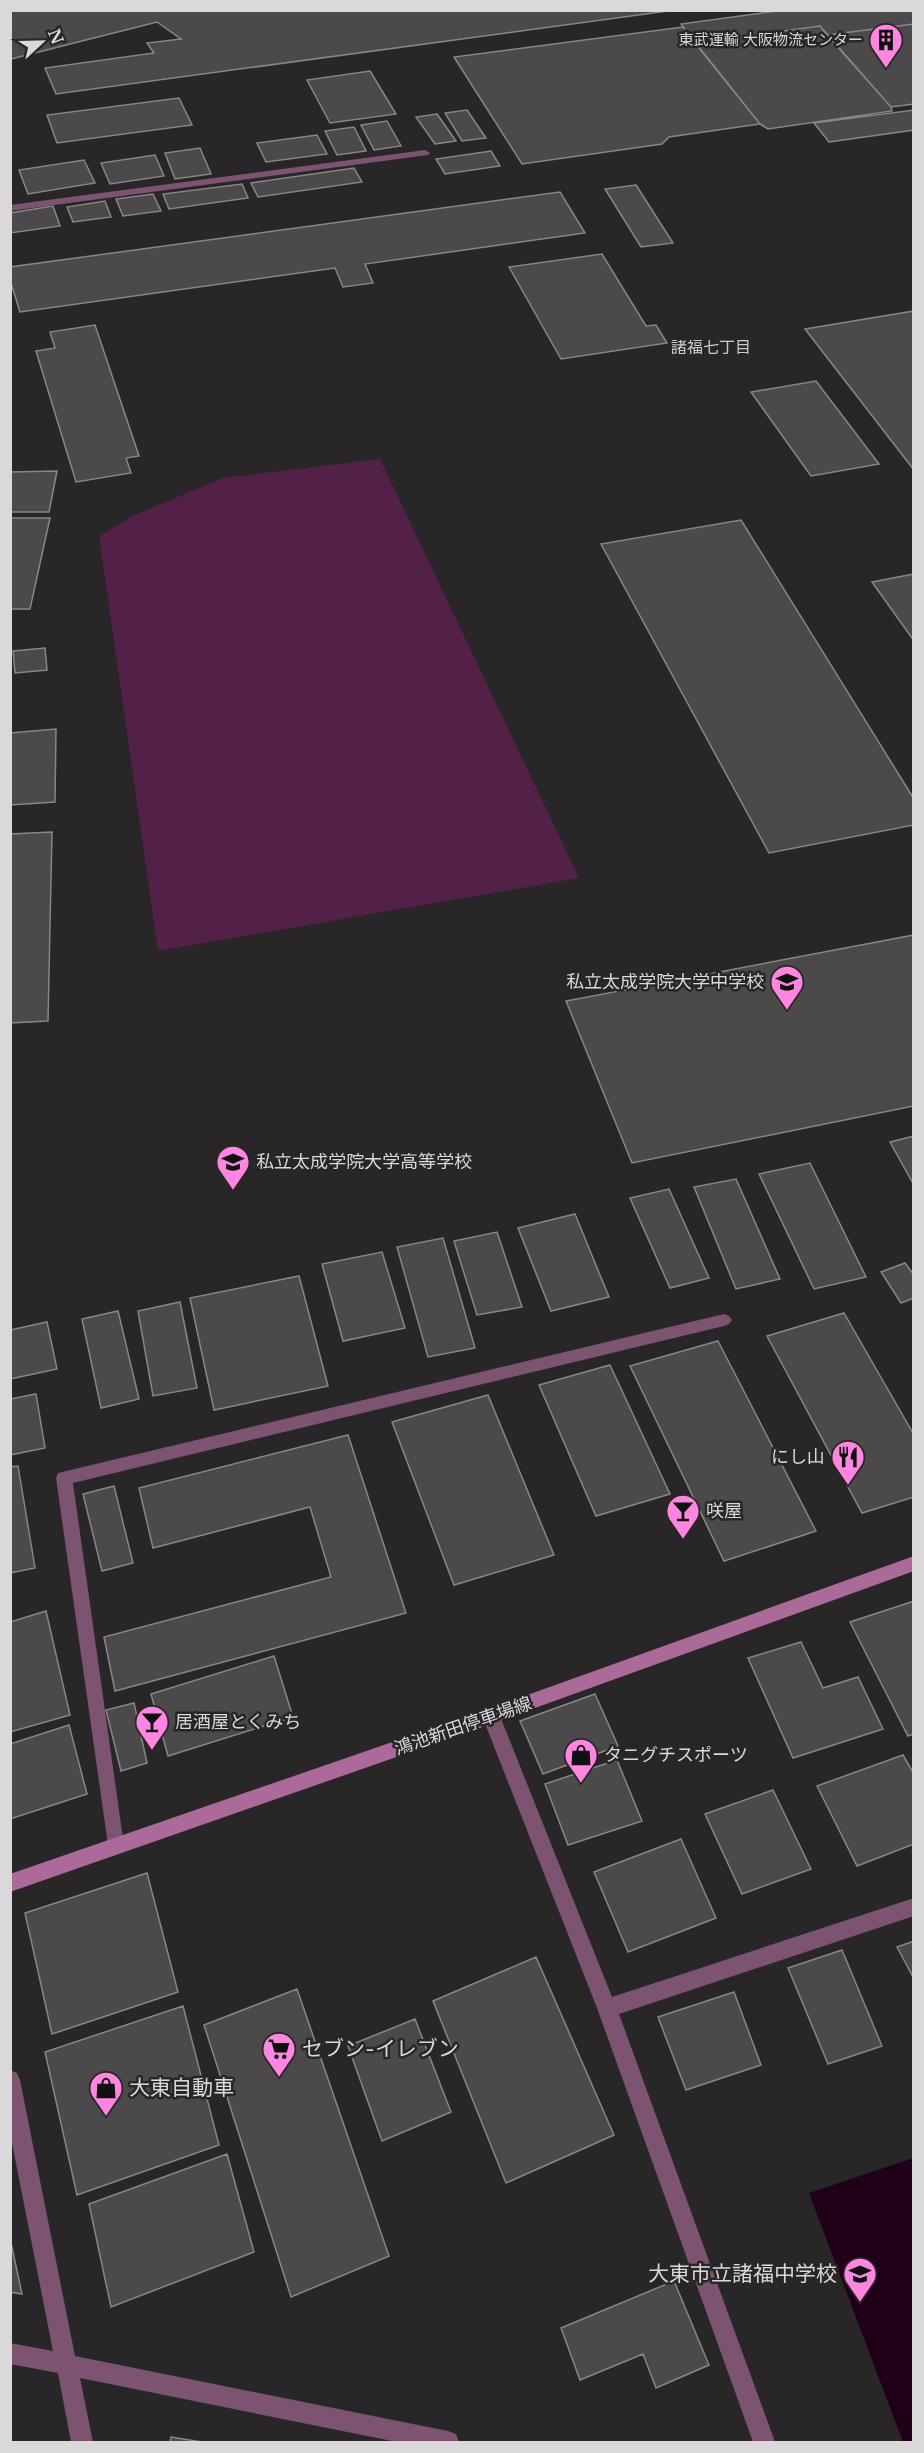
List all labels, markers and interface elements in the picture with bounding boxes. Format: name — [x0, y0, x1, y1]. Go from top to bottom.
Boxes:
north arrow — [12, 12, 72, 72]
building icon: 東武運輸 大阪物流センター — [868, 22, 904, 69]
text: N — [44, 26, 68, 47]
place label: 東武運輸 大阪物流センター — [679, 30, 863, 49]
district label: 諸福七丁目 — [671, 337, 751, 357]
school or university icon: 私立太成学院大学中学校 — [769, 964, 805, 1011]
place label: 私立太成学院大学中学校 — [566, 971, 764, 993]
school or university icon: 私立太成学院大学高等学校 — [215, 1144, 251, 1191]
place label: 私立太成学院大学高等学校 — [256, 1151, 472, 1173]
restaurant icon: にし山 — [830, 1439, 866, 1486]
place label: にし山 — [771, 1446, 825, 1468]
bar icon: 咲屋 — [665, 1493, 701, 1540]
place label: 咲屋 — [706, 1500, 742, 1522]
street label: 鴻池新田停車場線 — [391, 1692, 535, 1760]
bar icon: 居酒屋とくみち — [134, 1704, 170, 1751]
place label: 居酒屋とくみち — [175, 1711, 301, 1733]
shop icon: タニグチスポーツ — [563, 1737, 599, 1784]
place label: タニグチスポーツ — [604, 1744, 748, 1766]
supermarket icon: セブン-イレブン — [261, 2031, 297, 2078]
place label: セブン-イレブン — [302, 2036, 459, 2062]
shop icon: 大東自動車 — [88, 2070, 124, 2117]
place label: 大東自動車 — [129, 2075, 234, 2101]
school or university icon: 大東市立諸福中学校 — [842, 2256, 878, 2303]
place label: 大東市立諸福中学校 — [648, 2261, 837, 2287]

